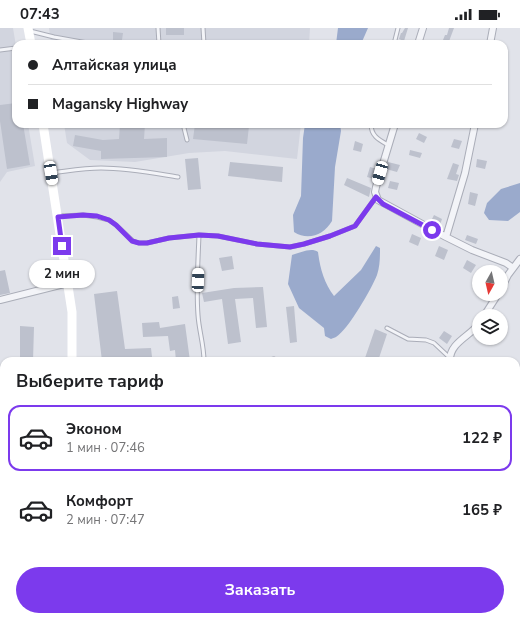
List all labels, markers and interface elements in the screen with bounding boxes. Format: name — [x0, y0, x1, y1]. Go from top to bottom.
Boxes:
text: 07:43 — [20, 4, 60, 24]
text: Алтайская улица — [52, 55, 177, 75]
text: Magansky Highway — [52, 94, 188, 114]
car — [43, 160, 59, 186]
car — [371, 160, 389, 186]
route start — [423, 221, 441, 239]
route end — [53, 237, 71, 255]
callout: 2 мин — [29, 260, 95, 288]
text: 2 мин — [44, 265, 80, 283]
north arrow — [472, 265, 508, 301]
map controls — [472, 265, 508, 345]
car — [192, 268, 204, 292]
button: layers — [472, 309, 508, 345]
text: Выберите тариф — [16, 369, 164, 393]
text: Эконом — [66, 419, 122, 439]
icon: car — [18, 420, 54, 456]
text: 122 ₽ — [462, 428, 502, 448]
text: 1 мин · 07:46 — [66, 439, 145, 457]
text: Комфорт — [66, 491, 133, 511]
icon: car — [18, 492, 54, 528]
text: 165 ₽ — [462, 500, 502, 520]
text: 2 мин · 07:47 — [66, 511, 145, 529]
button: Заказать — [16, 567, 504, 613]

